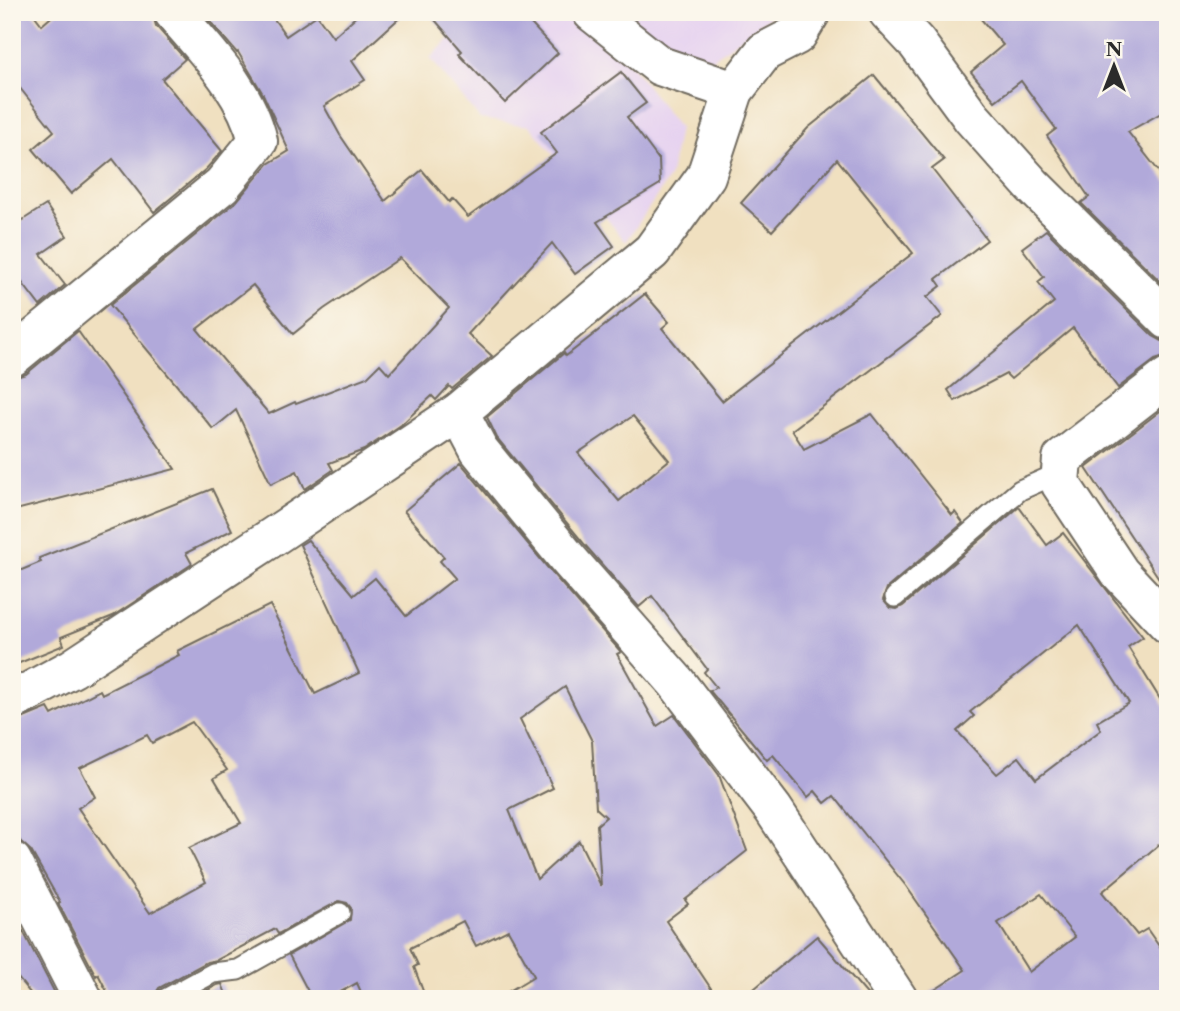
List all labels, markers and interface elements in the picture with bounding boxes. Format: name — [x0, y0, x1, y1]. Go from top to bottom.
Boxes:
north arrow — [1078, 32, 1148, 102]
text: N — [1106, 38, 1122, 61]

